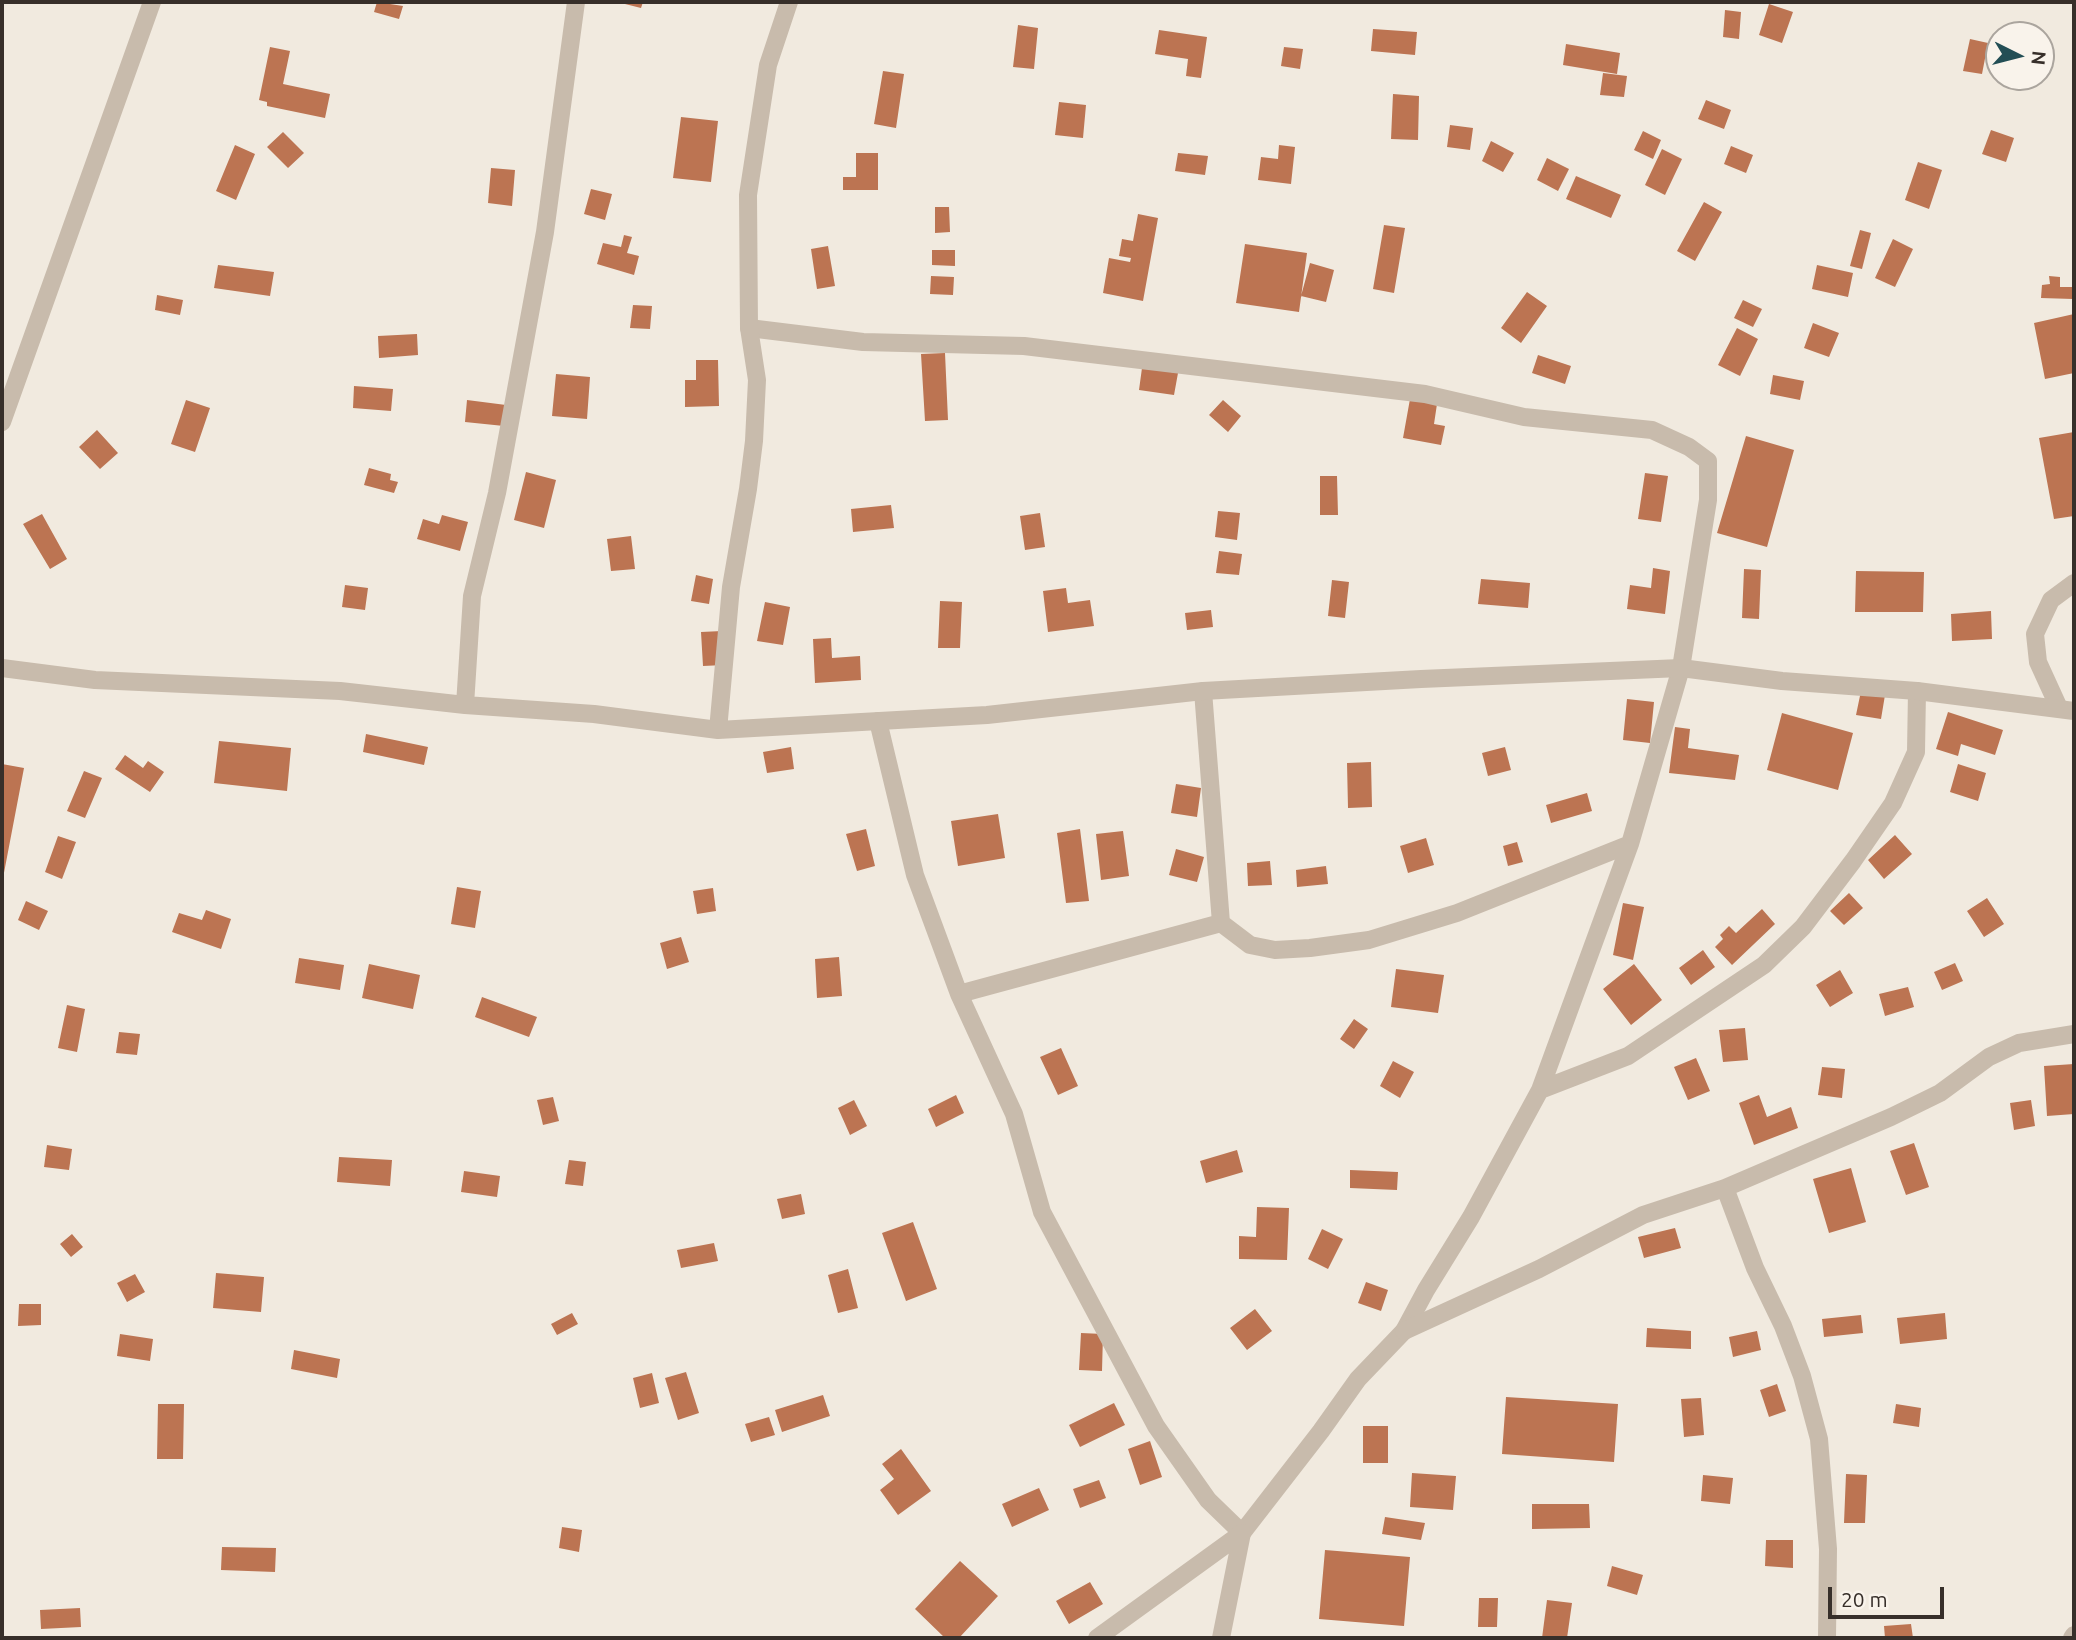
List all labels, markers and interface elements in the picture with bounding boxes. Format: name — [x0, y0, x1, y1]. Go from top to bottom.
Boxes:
north arrow — [1985, 21, 2055, 91]
text: N — [2027, 50, 2051, 66]
scale bar — [1831, 1574, 1946, 1618]
text: 20 m — [1841, 1587, 1888, 1611]

